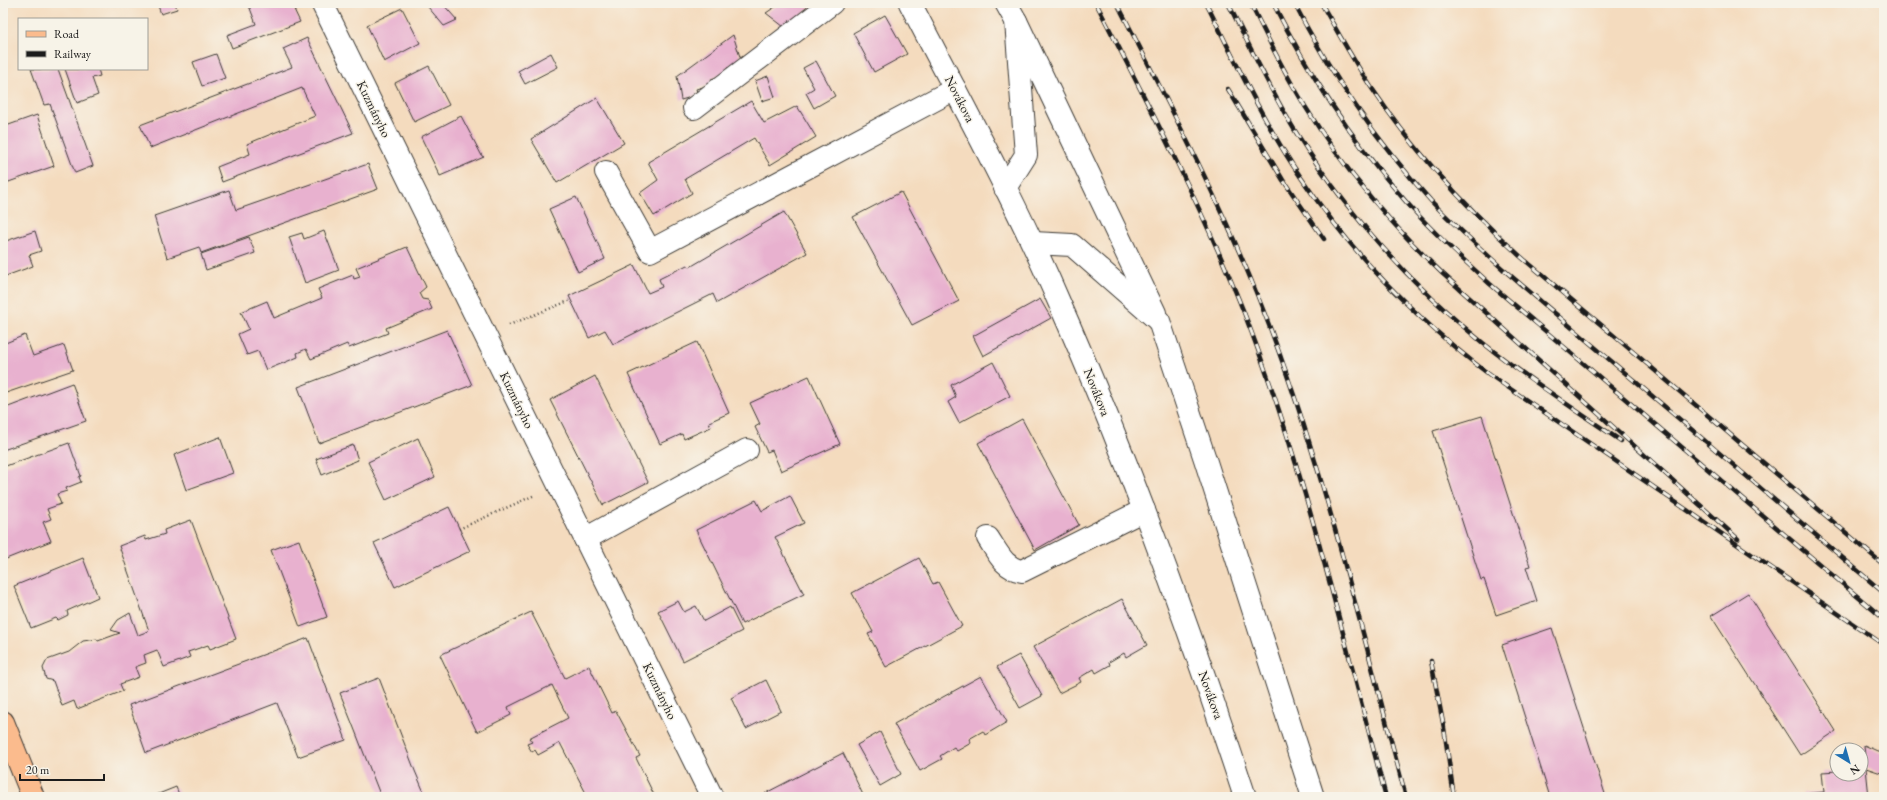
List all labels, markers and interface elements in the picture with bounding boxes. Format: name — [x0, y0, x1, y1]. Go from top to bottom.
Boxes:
legend — [18, 18, 148, 70]
text: Road — [54, 26, 80, 42]
text: Railway — [54, 46, 92, 62]
street label: Novákova — [941, 73, 979, 126]
street label: Kuzmányho — [353, 78, 395, 140]
street label: Novákova — [1080, 366, 1115, 419]
street label: Kuzmányho — [496, 369, 538, 431]
street label: Kuzmányho — [639, 660, 681, 722]
street label: Novákova — [1194, 668, 1228, 722]
north arrow — [1829, 742, 1869, 782]
scale bar — [20, 756, 104, 782]
text: 20 m — [26, 762, 50, 778]
text: N — [1847, 762, 1863, 778]

